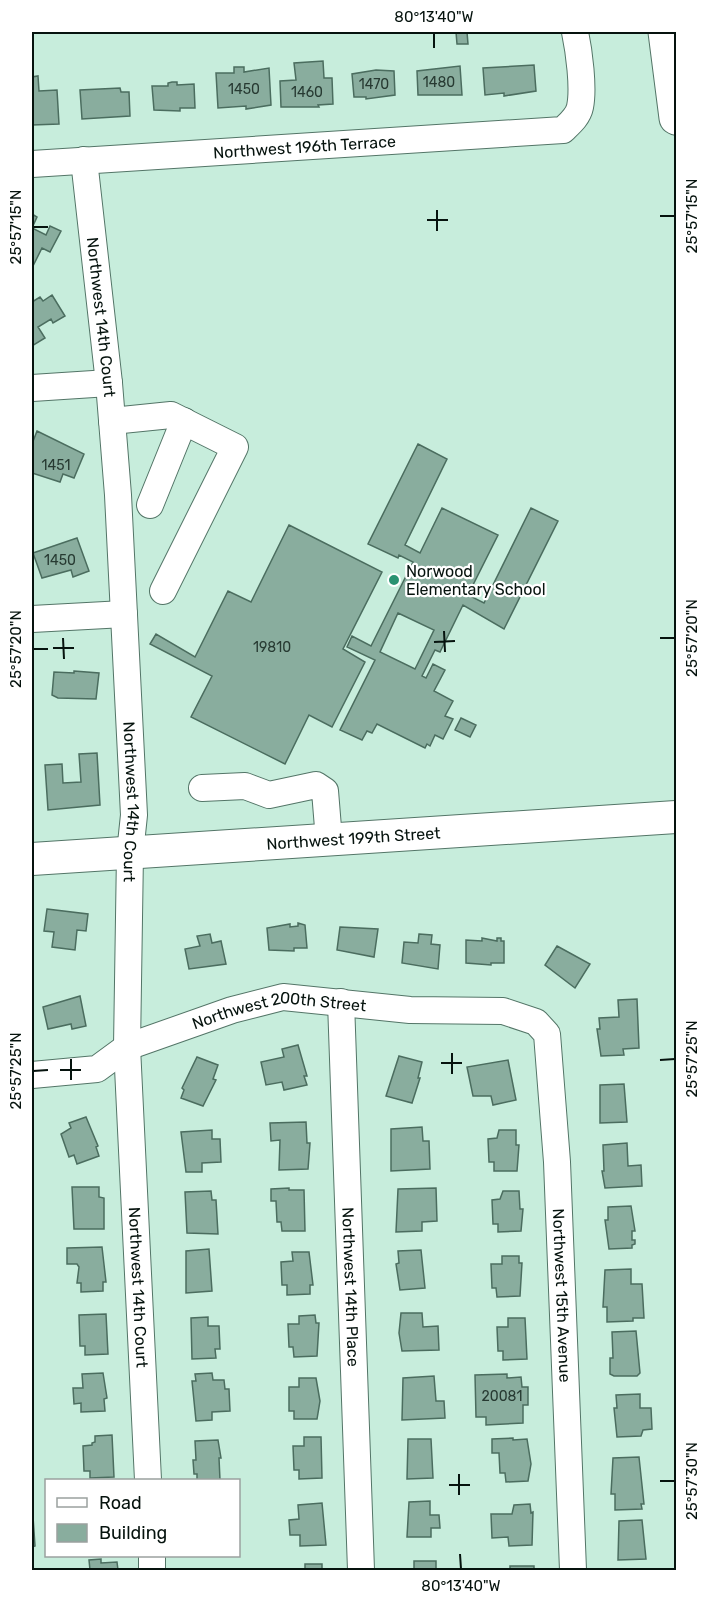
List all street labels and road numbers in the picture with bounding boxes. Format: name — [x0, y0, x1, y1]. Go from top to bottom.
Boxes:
street label: Northwest 196th Terrace — [213, 132, 396, 162]
street label: Northwest 14th Court — [83, 236, 119, 398]
street label: Northwest 14th Court — [119, 721, 143, 882]
street label: Northwest 199th Street — [266, 823, 441, 854]
street label: Northwest 200th Street — [189, 988, 367, 1033]
street label: Northwest 14th Court — [125, 1207, 152, 1368]
street label: Northwest 14th Place — [338, 1207, 363, 1367]
street label: Northwest 15th Avenue — [549, 1208, 575, 1383]

